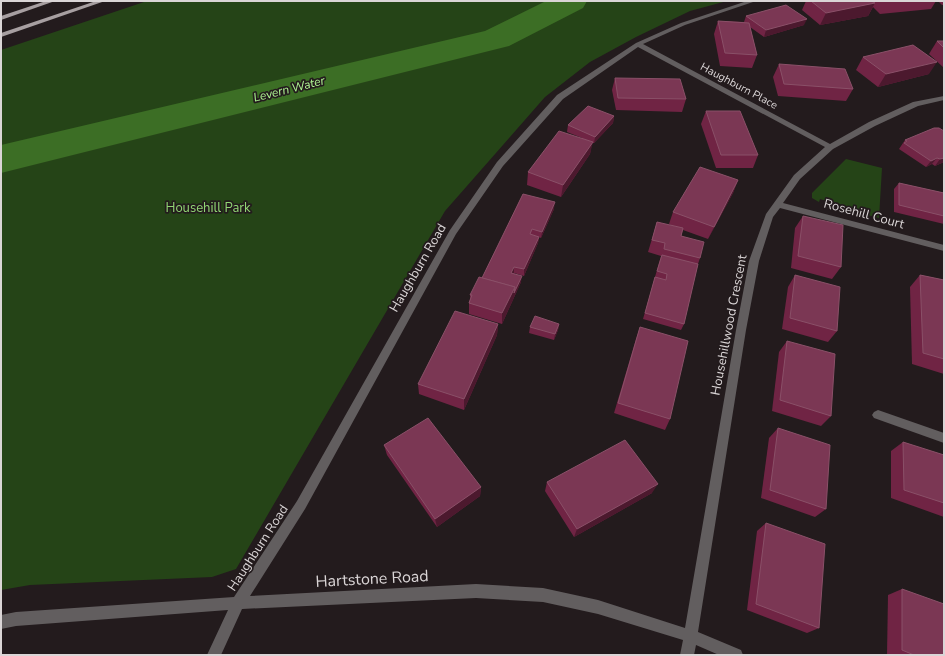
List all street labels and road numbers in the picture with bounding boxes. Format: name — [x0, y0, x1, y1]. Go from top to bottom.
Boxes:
street label: Haughburn Place — [698, 59, 780, 113]
street label: Rosehill Court — [822, 195, 907, 234]
street label: Haughburn Road — [385, 220, 451, 316]
street label: Househillwood Crescent — [707, 253, 752, 397]
street label: Haughburn Road — [223, 501, 293, 595]
street label: Hartstone Road — [315, 565, 429, 593]

